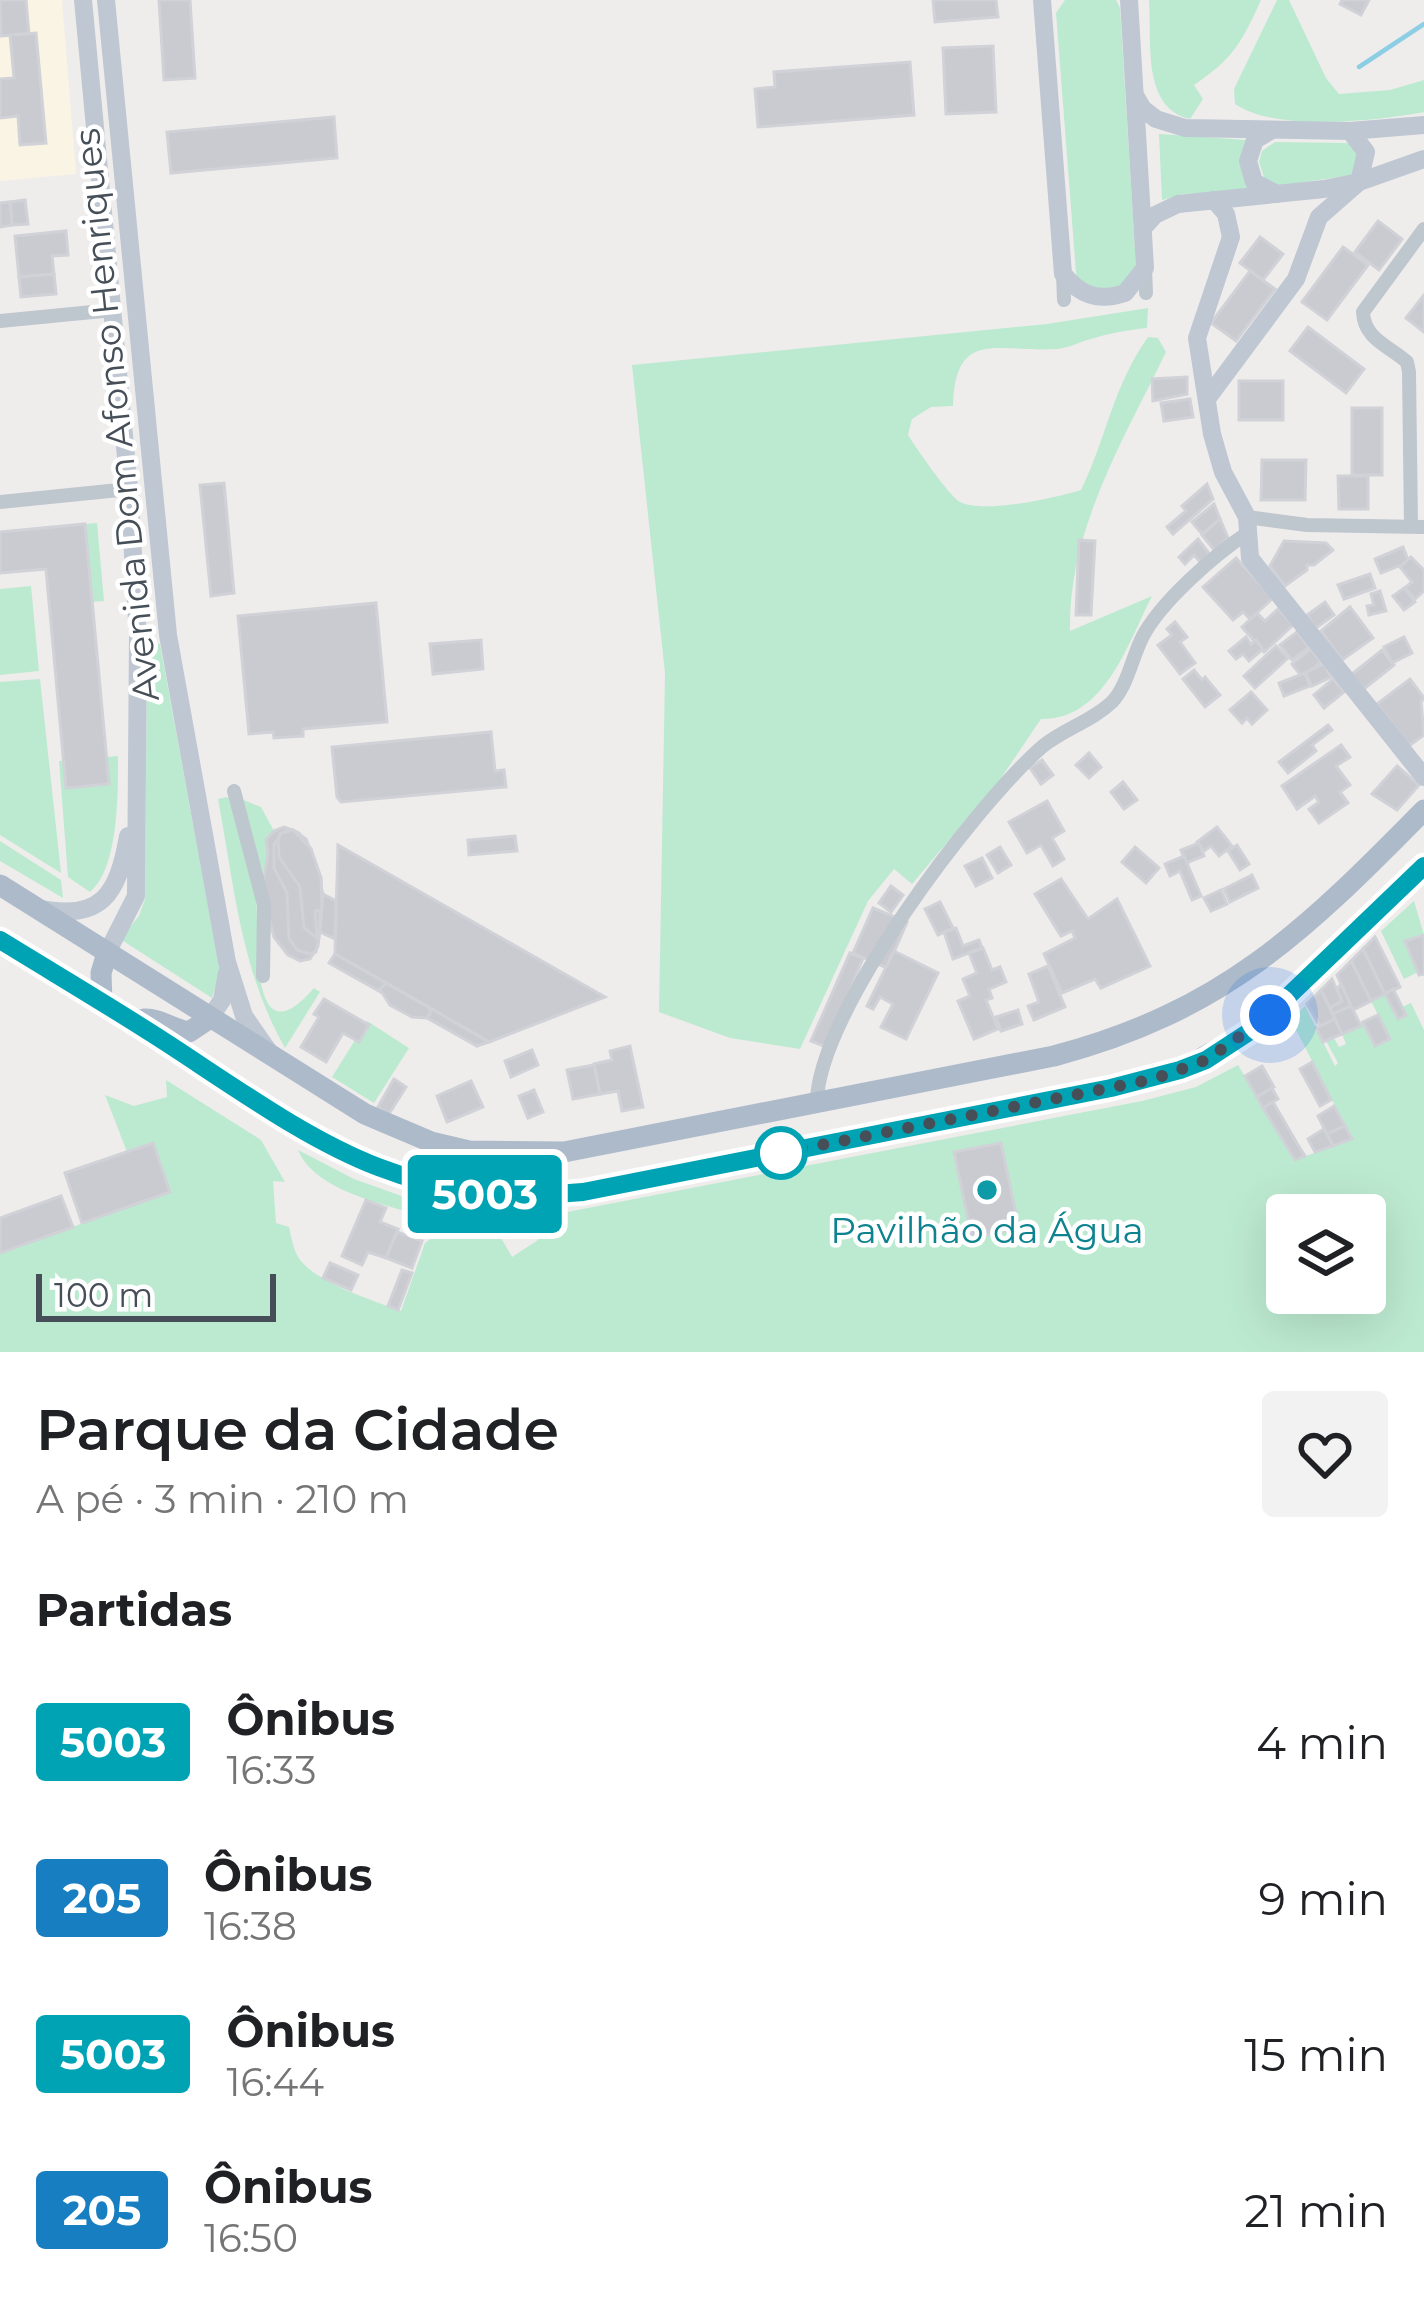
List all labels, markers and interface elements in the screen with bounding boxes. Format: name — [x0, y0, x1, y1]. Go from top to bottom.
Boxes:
street label: Avenida Dom Afonso Henriques — [64, 126, 168, 704]
your location — [1240, 985, 1300, 1045]
unlabelled marker — [756, 1128, 806, 1178]
line badge: 5003 — [401, 1155, 569, 1233]
text: 5003 — [432, 1168, 538, 1220]
marker: Pavilhão da Água — [974, 1177, 1000, 1203]
map controls — [1266, 1194, 1386, 1314]
button: layers — [1266, 1194, 1386, 1314]
place label: Pavilhão da Água — [830, 1208, 1144, 1252]
scale bar — [36, 1268, 276, 1321]
text: 100 m — [54, 1275, 153, 1315]
button: heart — [1262, 1391, 1388, 1517]
text: Parque da Cidade — [36, 1395, 559, 1464]
text: A pé · 3 min · 210 m — [36, 1475, 409, 1523]
text: Partidas — [36, 1582, 232, 1637]
text: Ônibus — [226, 1691, 395, 1746]
text: 4 min — [1256, 1715, 1388, 1770]
text: 5003 — [60, 1716, 166, 1768]
text: 16:33 — [226, 1746, 316, 1794]
text: Ônibus — [204, 1847, 372, 1902]
text: 9 min — [1259, 1871, 1388, 1926]
text: 205 — [63, 1872, 141, 1924]
text: 16:38 — [204, 1902, 297, 1950]
text: Ônibus — [226, 2003, 395, 2058]
text: 15 min — [1244, 2027, 1388, 2082]
text: 5003 — [60, 2028, 166, 2080]
text: 16:44 — [226, 2058, 324, 2106]
text: Ônibus — [204, 2159, 372, 2214]
text: 21 min — [1244, 2183, 1388, 2238]
text: 205 — [63, 2184, 141, 2236]
text: 16:50 — [204, 2214, 298, 2262]

